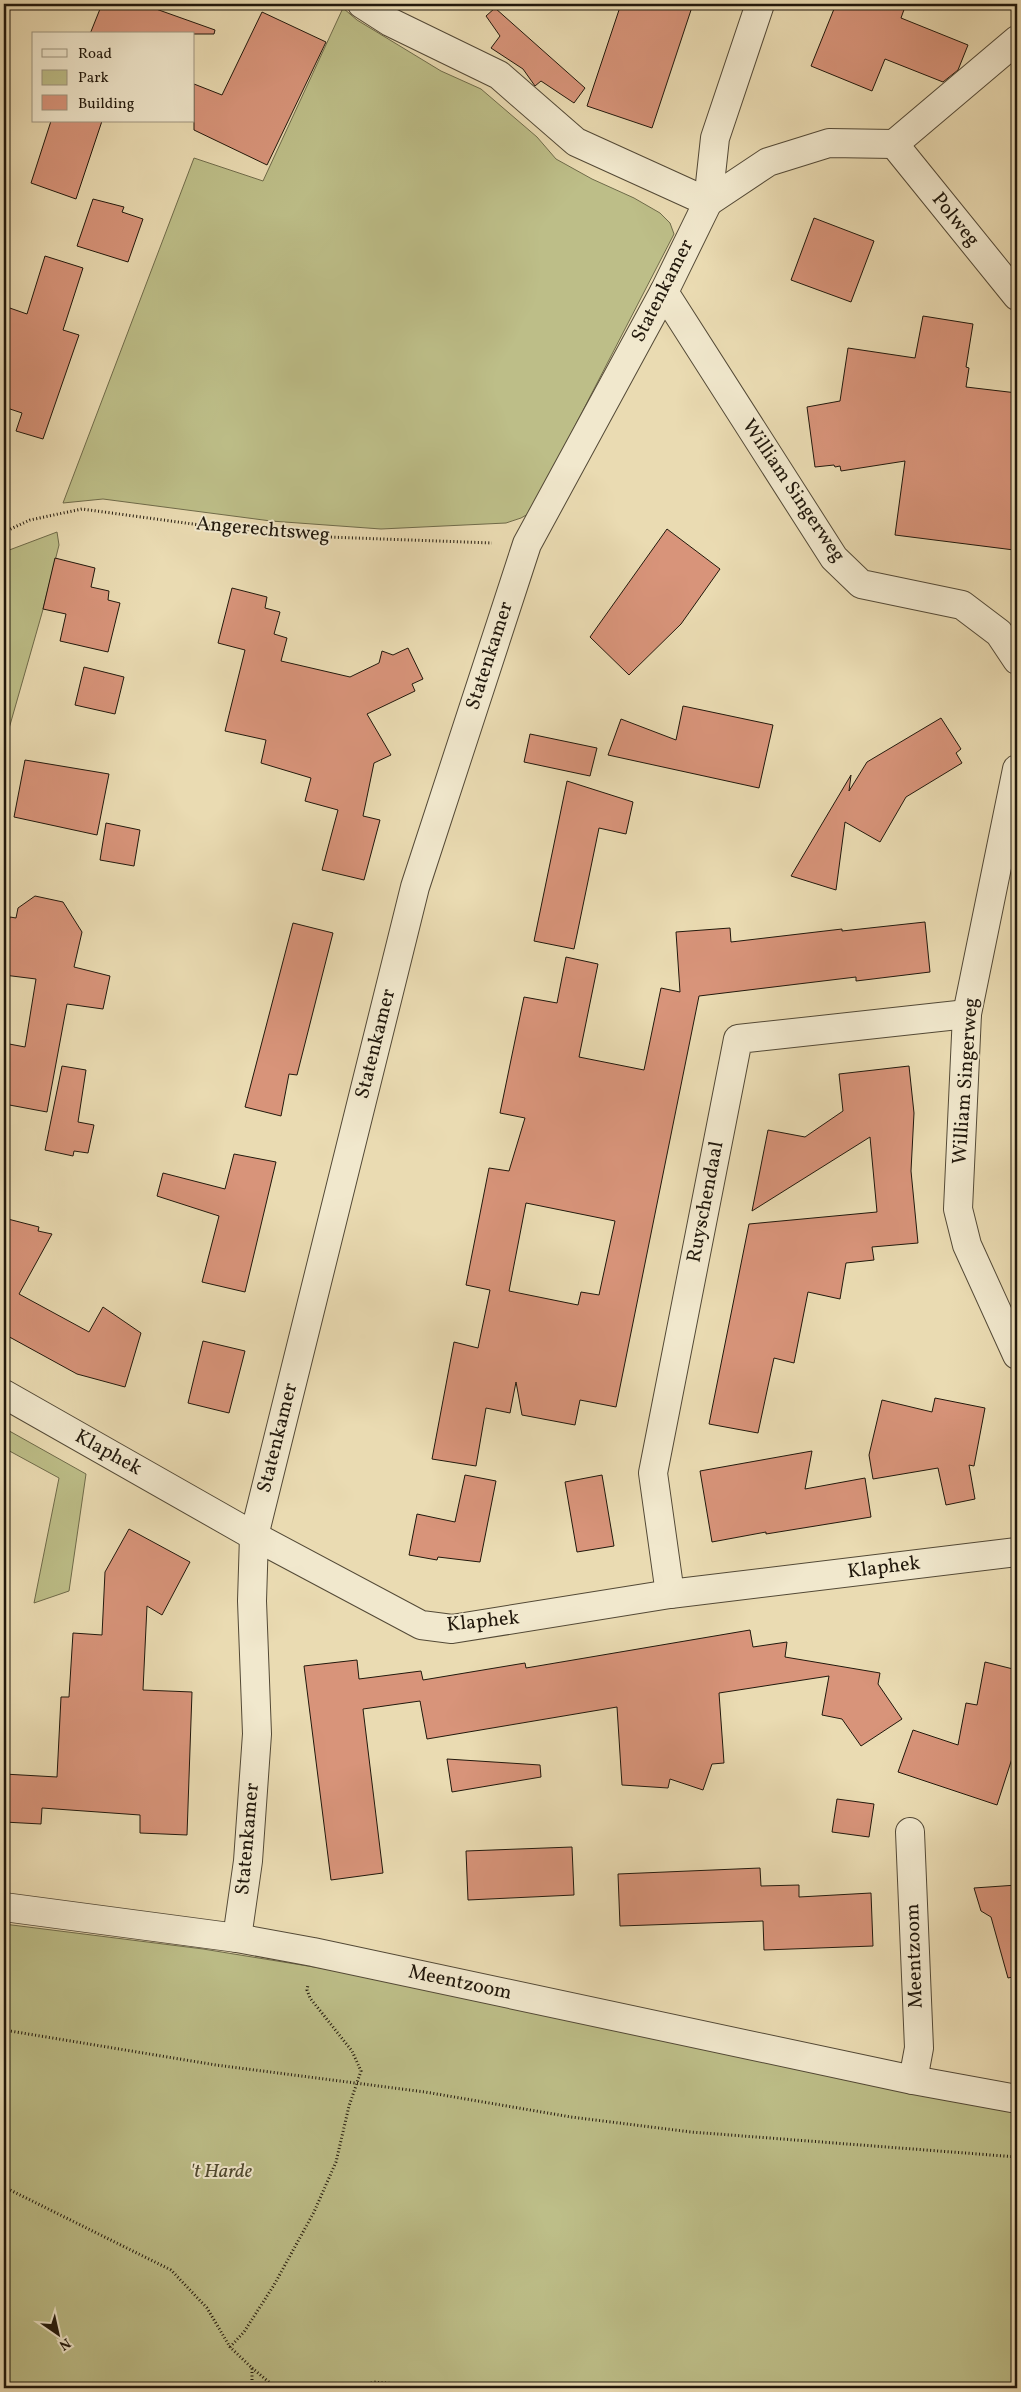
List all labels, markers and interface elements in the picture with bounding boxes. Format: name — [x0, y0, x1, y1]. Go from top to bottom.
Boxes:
legend — [32, 32, 195, 122]
text: Road — [78, 44, 112, 65]
text: Park — [78, 68, 109, 89]
text: Building — [78, 94, 135, 115]
street label: Polweg — [924, 187, 986, 253]
street label: Statenkamer — [625, 235, 701, 347]
street label: William Singerweg — [735, 414, 851, 568]
street label: Angerechtsweg — [195, 510, 331, 550]
street label: Statenkamer — [459, 598, 521, 714]
street label: Statenkamer — [349, 986, 403, 1102]
street label: William Singerweg — [946, 997, 986, 1165]
street label: Ruyschendaal — [681, 1139, 731, 1265]
street label: Statenkamer — [251, 1380, 305, 1496]
street label: Klaphek — [69, 1423, 147, 1483]
street label: Klaphek — [846, 1550, 922, 1586]
street label: Klaphek — [445, 1604, 521, 1640]
street label: Statenkamer — [229, 1782, 267, 1896]
street label: Meentzoom — [899, 1903, 931, 2009]
street label: Meentzoom — [406, 1958, 514, 2008]
park label: 't Harde — [190, 2158, 253, 2186]
north arrow — [32, 2310, 82, 2360]
text: N — [55, 2333, 74, 2354]

